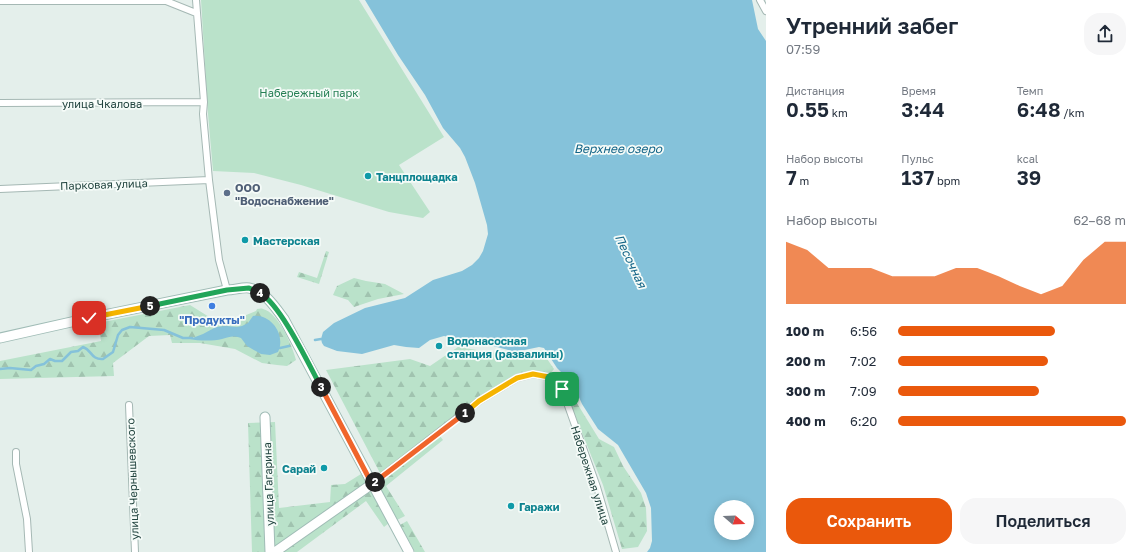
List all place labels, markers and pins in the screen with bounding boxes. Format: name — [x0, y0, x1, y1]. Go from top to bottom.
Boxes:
place label: Танцплощадка — [376, 170, 458, 183]
marker: Танцплощадка — [363, 171, 373, 181]
place label: ООО "Водоснабжение" — [235, 181, 334, 207]
marker: ООО "Водоснабжение" — [222, 188, 232, 198]
place label: Мастерская — [253, 234, 320, 247]
marker: Мастерская — [240, 235, 250, 245]
pin: 4 — [250, 283, 270, 303]
pin: 5 — [140, 296, 160, 316]
pin — [72, 301, 106, 335]
marker: "Продукты" — [207, 301, 217, 311]
place label: "Продукты" — [179, 313, 245, 326]
place label: Водонасосная станция (развалины) — [447, 334, 563, 360]
marker: Водонасосная станция (развалины) — [434, 341, 444, 351]
pin — [545, 372, 579, 406]
pin: 3 — [311, 377, 331, 397]
pin: 1 — [455, 403, 475, 423]
place label: Сарай — [282, 462, 316, 475]
marker: Сарай — [319, 463, 329, 473]
pin: 2 — [365, 472, 385, 492]
place label: Гаражи — [519, 500, 560, 513]
marker: Гаражи — [506, 501, 516, 511]

